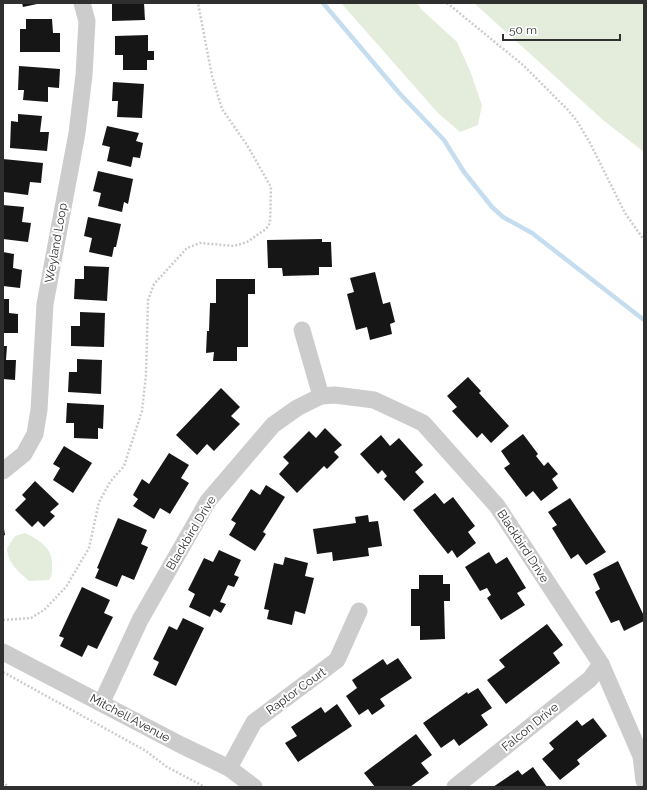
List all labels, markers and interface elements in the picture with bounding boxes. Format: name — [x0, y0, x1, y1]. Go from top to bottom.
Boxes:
scale bar — [503, 16, 620, 42]
text: 50 m — [509, 23, 537, 37]
street label: Weyland Loop — [42, 202, 70, 284]
street label: Blackbird Drive — [163, 493, 219, 573]
street label: Blackbird Drive — [494, 507, 552, 585]
street label: Raptor Court — [263, 665, 329, 717]
street label: Mitchell Avenue — [88, 691, 172, 745]
street label: Falcon Drive — [499, 700, 561, 754]

